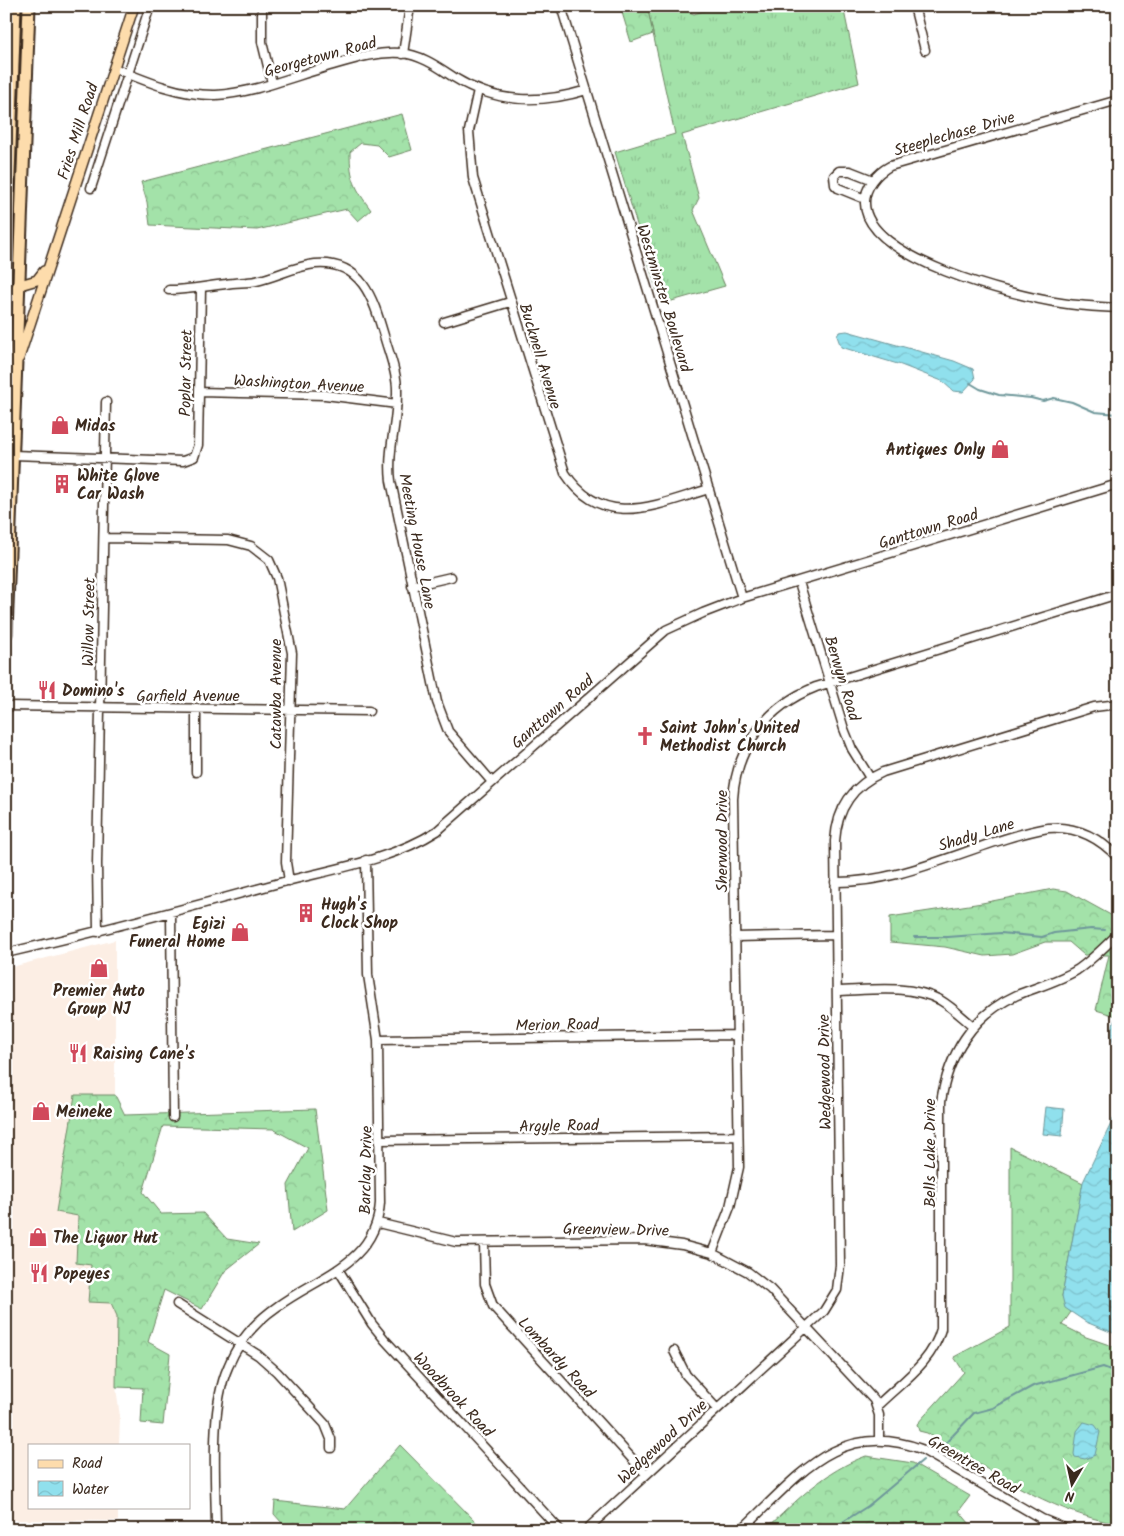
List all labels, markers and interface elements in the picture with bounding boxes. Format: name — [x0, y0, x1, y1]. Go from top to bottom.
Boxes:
street label: Georgetown Road — [261, 30, 380, 84]
street label: Fries Mill Road — [51, 79, 106, 183]
street label: Steeplechase Drive — [891, 105, 1018, 164]
street label: Westminster Boulevard — [629, 221, 698, 376]
street label: Bucknell Avenue — [512, 300, 568, 413]
street label: Poplar Street — [173, 328, 200, 417]
street label: Washington Avenue — [233, 369, 365, 400]
shop icon: Midas — [49, 414, 71, 436]
place label: Midas — [75, 414, 116, 439]
place label: Antiques Only — [886, 438, 986, 463]
shop icon: Antiques Only — [989, 438, 1011, 460]
place label: White Glove Car Wash — [77, 464, 160, 507]
street label: Meeting House Lane — [391, 471, 442, 611]
building icon: White Glove Car Wash — [51, 473, 73, 495]
street label: Ganttown Road — [875, 502, 982, 556]
street label: Willow Street — [76, 576, 103, 667]
street label: Berwyn Road — [817, 633, 867, 725]
street label: Catawba Avenue — [264, 639, 289, 749]
street label: Ganttown Road — [506, 668, 601, 755]
restaurant icon: Domino's — [36, 679, 58, 701]
place label: Domino's — [62, 679, 125, 704]
street label: Garfield Avenue — [136, 684, 240, 709]
place label: Saint John's United Methodist Church — [660, 716, 800, 759]
church icon: Saint John's United Methodist Church — [634, 725, 656, 747]
street label: Sherwood Drive — [710, 790, 735, 892]
street label: Shady Lane — [935, 812, 1018, 859]
place label: Hugh's Clock Shop — [321, 893, 398, 936]
building icon: Hugh's Clock Shop — [295, 902, 317, 924]
place label: Egizi Funeral Home — [129, 912, 226, 955]
shop icon: Egizi Funeral Home — [229, 921, 251, 943]
shop icon: Premier Auto Group NJ — [88, 957, 110, 979]
place label: Premier Auto Group NJ — [53, 979, 145, 1022]
street label: Merion Road — [515, 1012, 600, 1039]
street label: Wedgewood Drive — [812, 1014, 839, 1130]
restaurant icon: Raising Cane's — [67, 1042, 89, 1064]
place label: Raising Cane's — [93, 1042, 196, 1067]
street label: Bells Lake Drive — [918, 1098, 943, 1208]
shop icon: Meineke — [30, 1100, 52, 1122]
place label: Meineke — [56, 1100, 113, 1125]
street label: Argyle Road — [519, 1113, 600, 1140]
street label: Barclay Drive — [353, 1125, 380, 1215]
street label: Greenview Drive — [563, 1217, 669, 1244]
shop icon: The Liquor Hut — [27, 1226, 49, 1248]
place label: The Liquor Hut — [53, 1226, 159, 1251]
restaurant icon: Popeyes — [28, 1262, 50, 1284]
place label: Popeyes — [54, 1262, 111, 1287]
street label: Lombardy Road — [511, 1312, 601, 1405]
street label: Woodbrook Road — [407, 1347, 500, 1444]
street label: Wedgewood Drive — [612, 1394, 714, 1491]
street label: Greentree Road — [923, 1429, 1025, 1502]
legend — [28, 1444, 190, 1508]
text: Road — [72, 1452, 103, 1476]
north arrow — [1046, 1458, 1096, 1508]
text: Water — [72, 1478, 109, 1502]
text: N — [1064, 1484, 1076, 1507]

